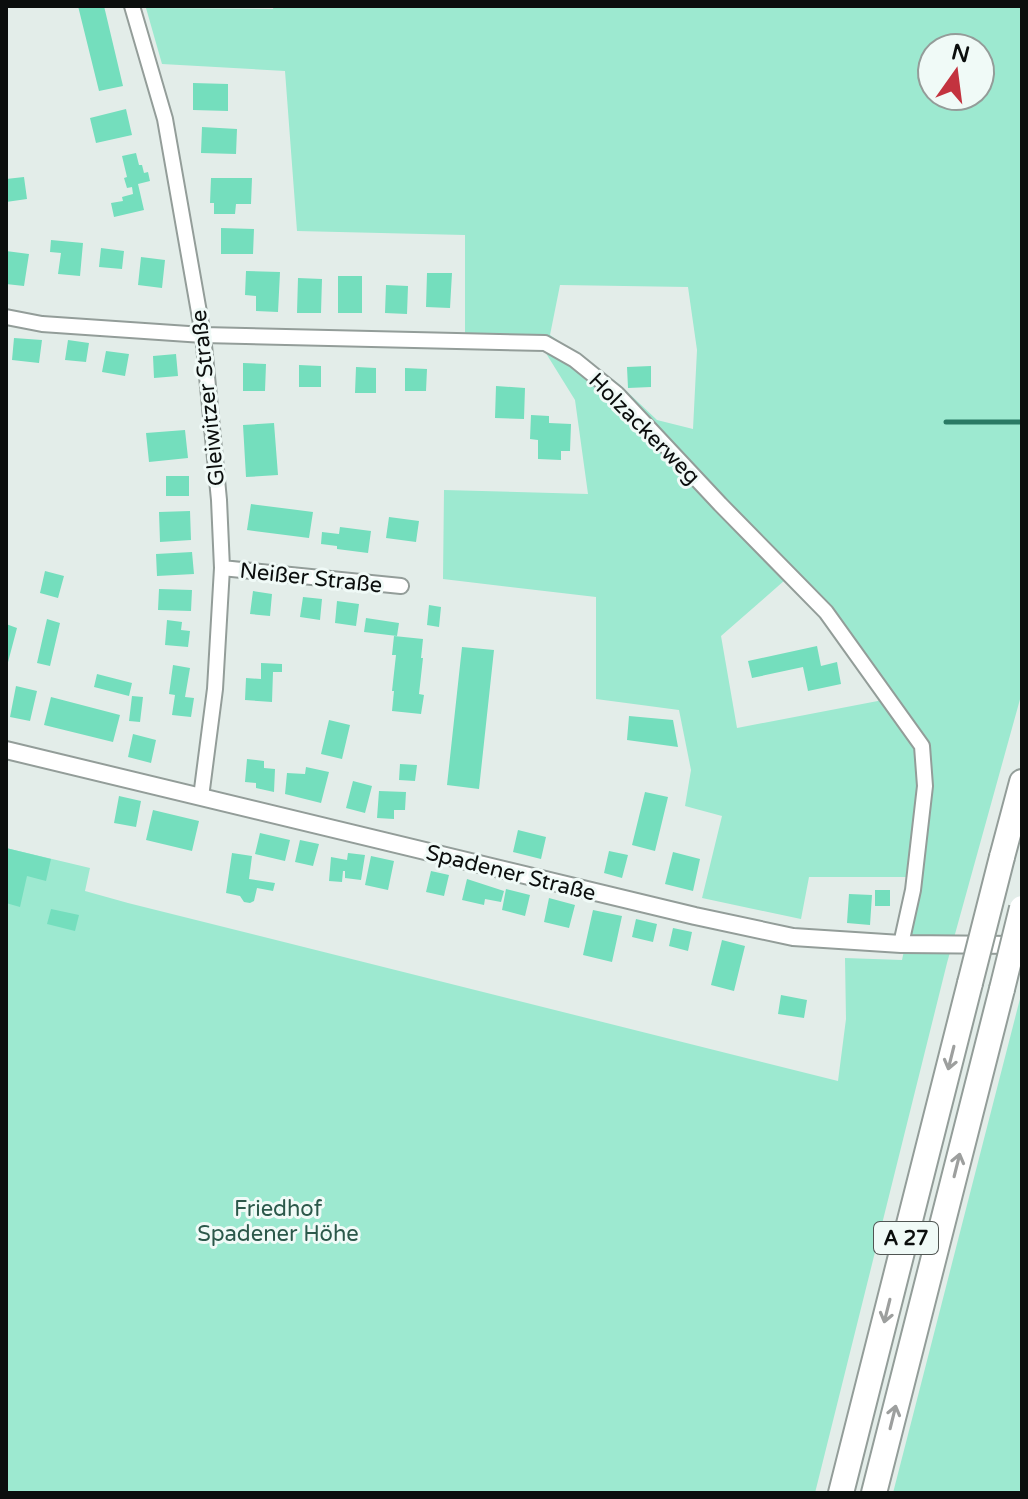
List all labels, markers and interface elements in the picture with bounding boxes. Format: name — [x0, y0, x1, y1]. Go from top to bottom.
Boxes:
north arrow — [916, 32, 996, 112]
text: N — [949, 39, 972, 68]
street label: Gleiwitzer Straße — [186, 309, 230, 487]
street label: Holzackerweg — [583, 368, 705, 490]
street label: Neißer Straße — [238, 558, 384, 598]
street label: Spadener Straße — [423, 839, 598, 907]
one-way arrow — [942, 1045, 957, 1071]
one-way arrow — [951, 1153, 966, 1179]
park label: Friedhof Spadener Höhe — [197, 1196, 359, 1247]
road number: A 27 — [874, 1222, 938, 1254]
one-way arrow — [879, 1297, 894, 1323]
one-way arrow — [887, 1405, 902, 1431]

